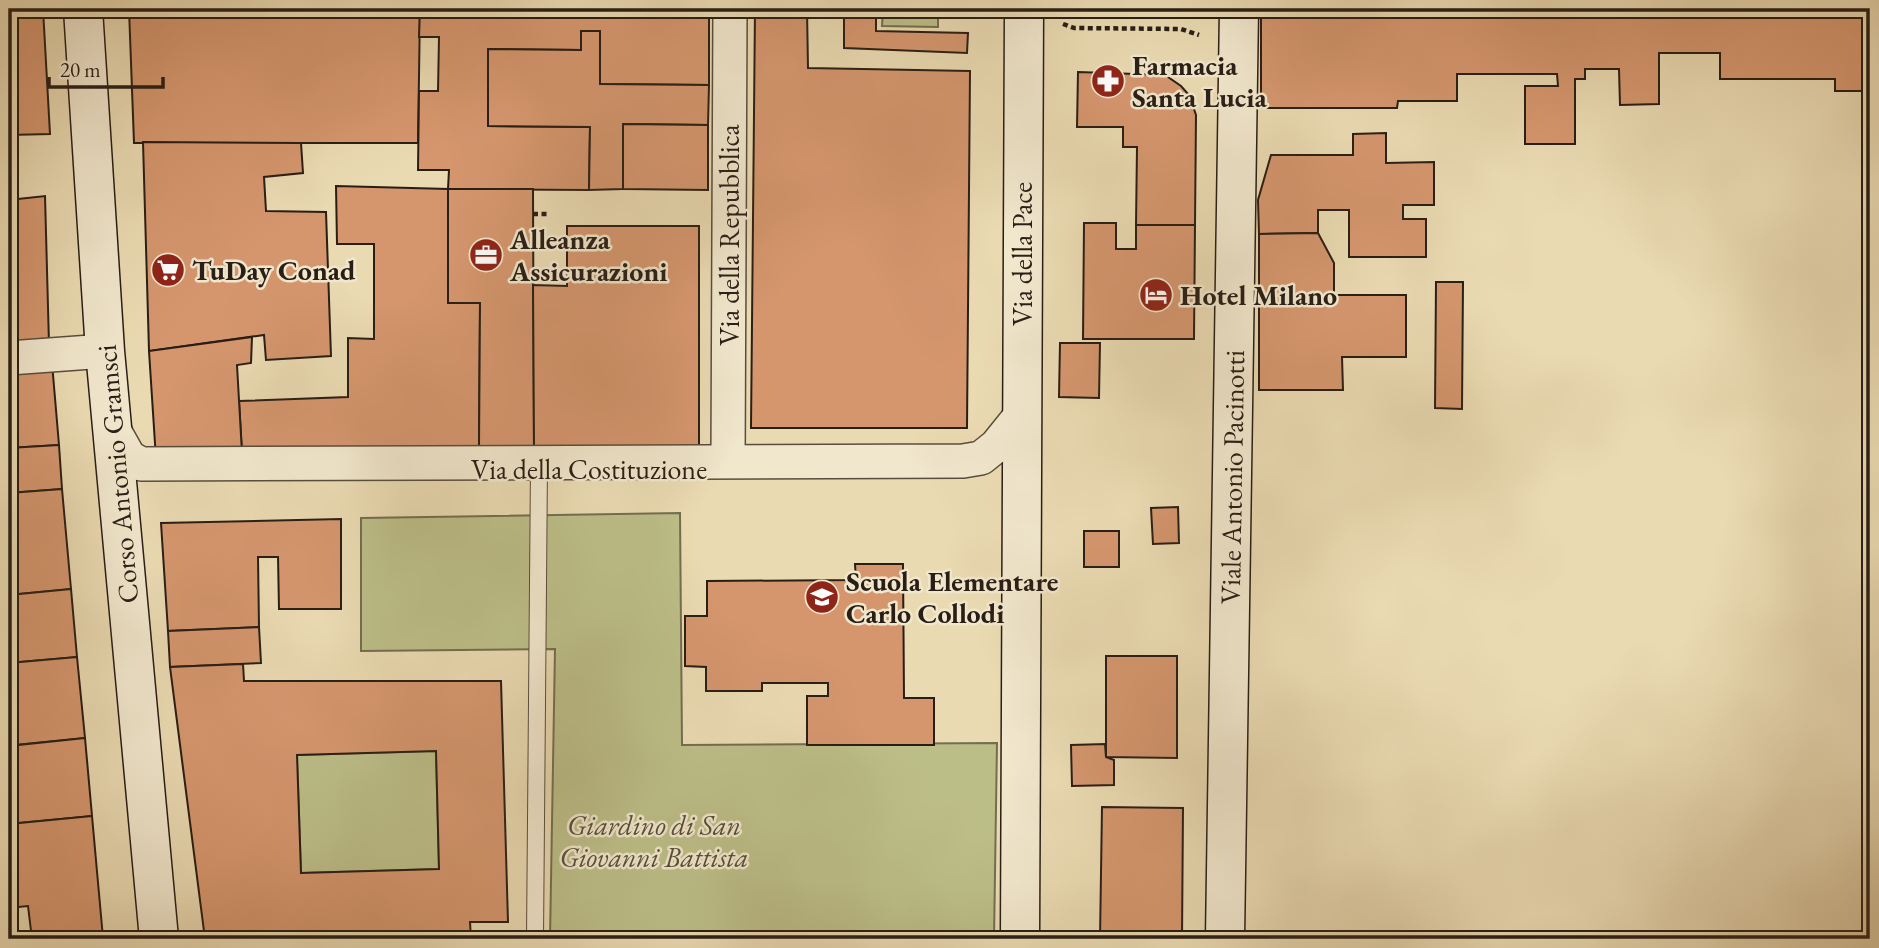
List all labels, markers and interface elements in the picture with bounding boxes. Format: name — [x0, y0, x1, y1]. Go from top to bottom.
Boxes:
scale bar — [49, 46, 163, 90]
place label: Farmacia Santa Lucia — [1132, 47, 1267, 115]
text: 20 m — [60, 56, 101, 83]
pharmacy icon: Farmacia Santa Lucia — [1089, 62, 1127, 100]
street label: Via della Repubblica — [711, 123, 747, 346]
street label: Via della Pace — [1004, 182, 1040, 326]
place label: Alleanza Assicurazioni — [509, 221, 668, 289]
office icon: Alleanza Assicurazioni — [467, 236, 505, 274]
supermarket icon: TuDay Conad — [149, 251, 187, 289]
place label: TuDay Conad — [192, 252, 356, 288]
hotel icon: Hotel Milano — [1137, 276, 1175, 314]
place label: Hotel Milano — [1180, 277, 1337, 313]
street label: Corso Antonio Gramsci — [88, 343, 146, 605]
street label: Viale Antonio Pacinotti — [1212, 350, 1252, 604]
street label: Via della Costituzione — [471, 451, 707, 487]
place label: Scuola Elementare Carlo Collodi — [846, 563, 1058, 631]
school or university icon: Scuola Elementare Carlo Collodi — [803, 578, 841, 616]
park label: Giardino di San Giovanni Battista — [559, 807, 749, 875]

